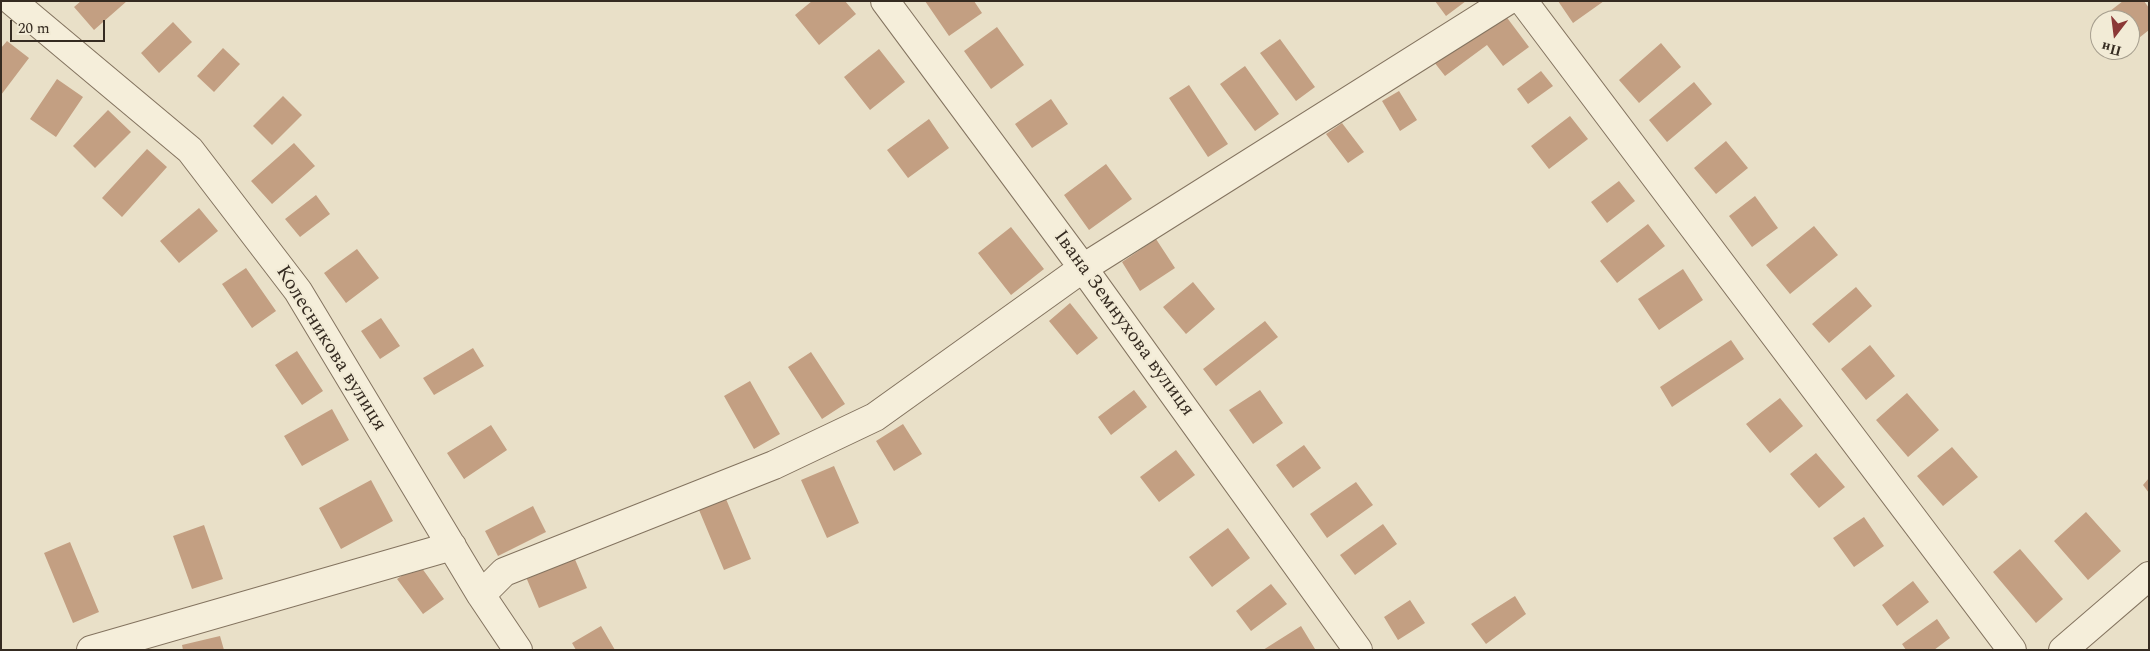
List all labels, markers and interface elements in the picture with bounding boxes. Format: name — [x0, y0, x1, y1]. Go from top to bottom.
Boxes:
scale bar — [12, 10, 108, 42]
north arrow — [2090, 10, 2140, 60]
text: 20 m — [18, 17, 50, 40]
text: Пн — [2099, 36, 2124, 62]
street label: Івана Земнухова вулиця — [1047, 226, 1199, 422]
street label: Колесникова вулиця — [269, 262, 391, 436]

